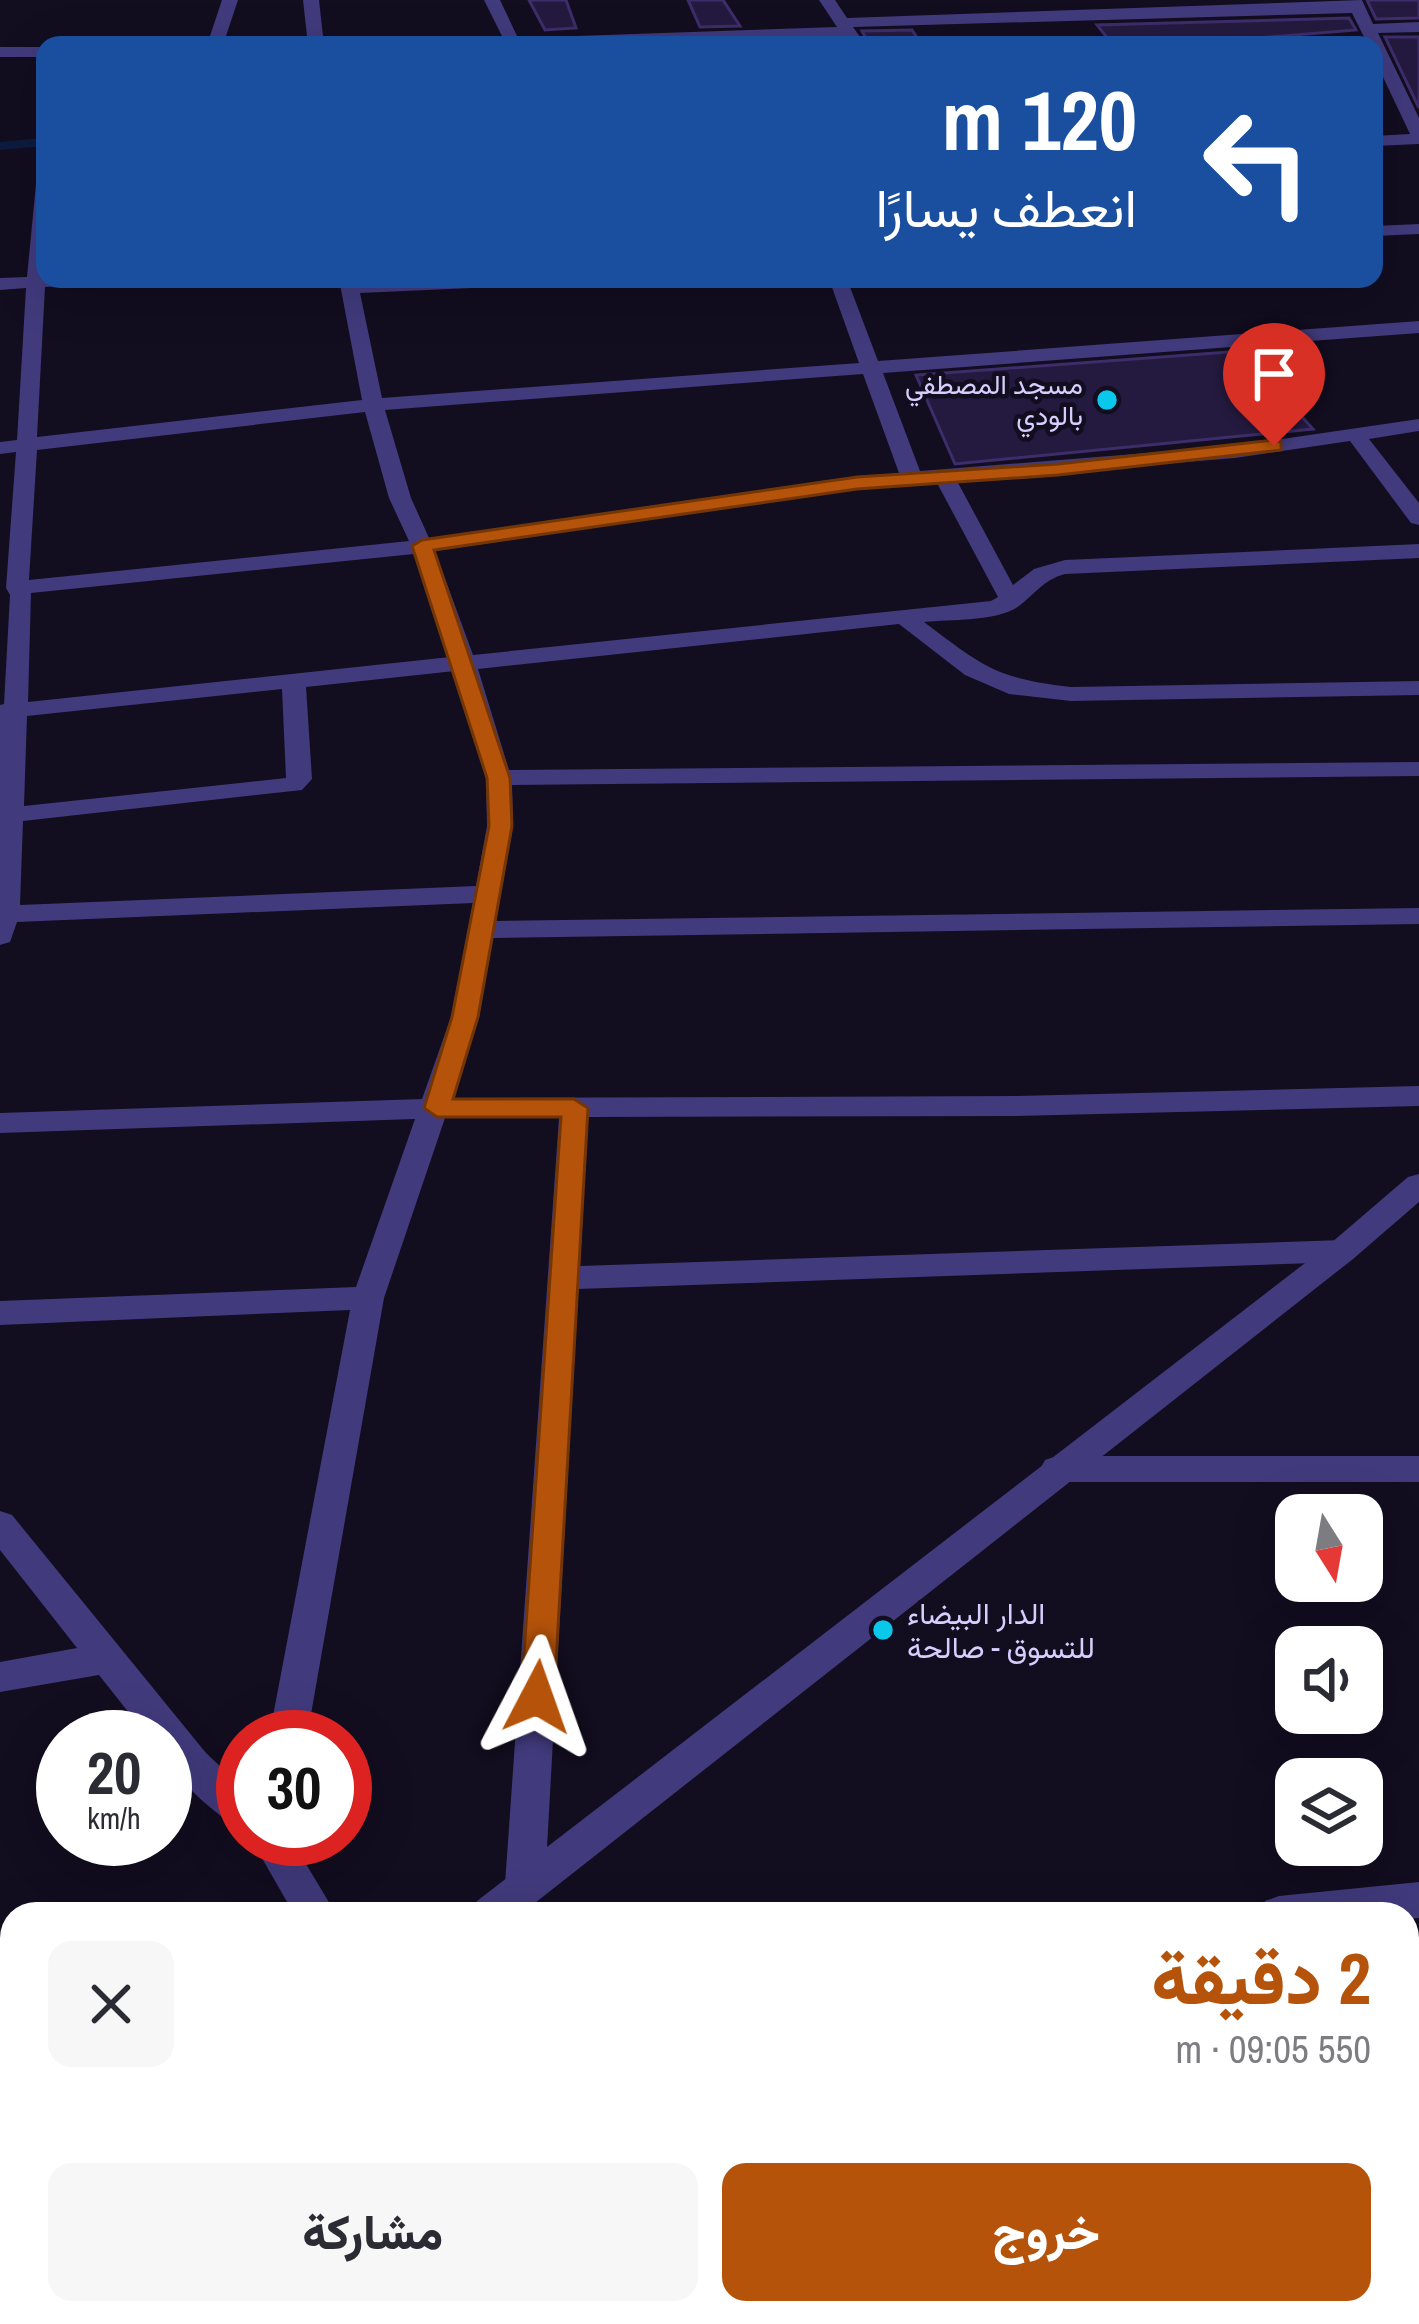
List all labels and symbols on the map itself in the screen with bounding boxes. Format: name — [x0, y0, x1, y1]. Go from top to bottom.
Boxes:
pin — [1223, 323, 1325, 446]
place label: مسجد المصطفي بالودي — [905, 366, 1083, 438]
marker: مسجد المصطفي بالودي — [1094, 387, 1120, 413]
north arrow — [1275, 1494, 1383, 1602]
place label: الدار البيضاء للتسوق - صالحة — [907, 1593, 1095, 1667]
marker: الدار البيضاء للتسوق - صالحة — [870, 1617, 896, 1643]
position arrow — [474, 1634, 600, 1760]
speed limit sign: 30 — [216, 1710, 372, 1866]

